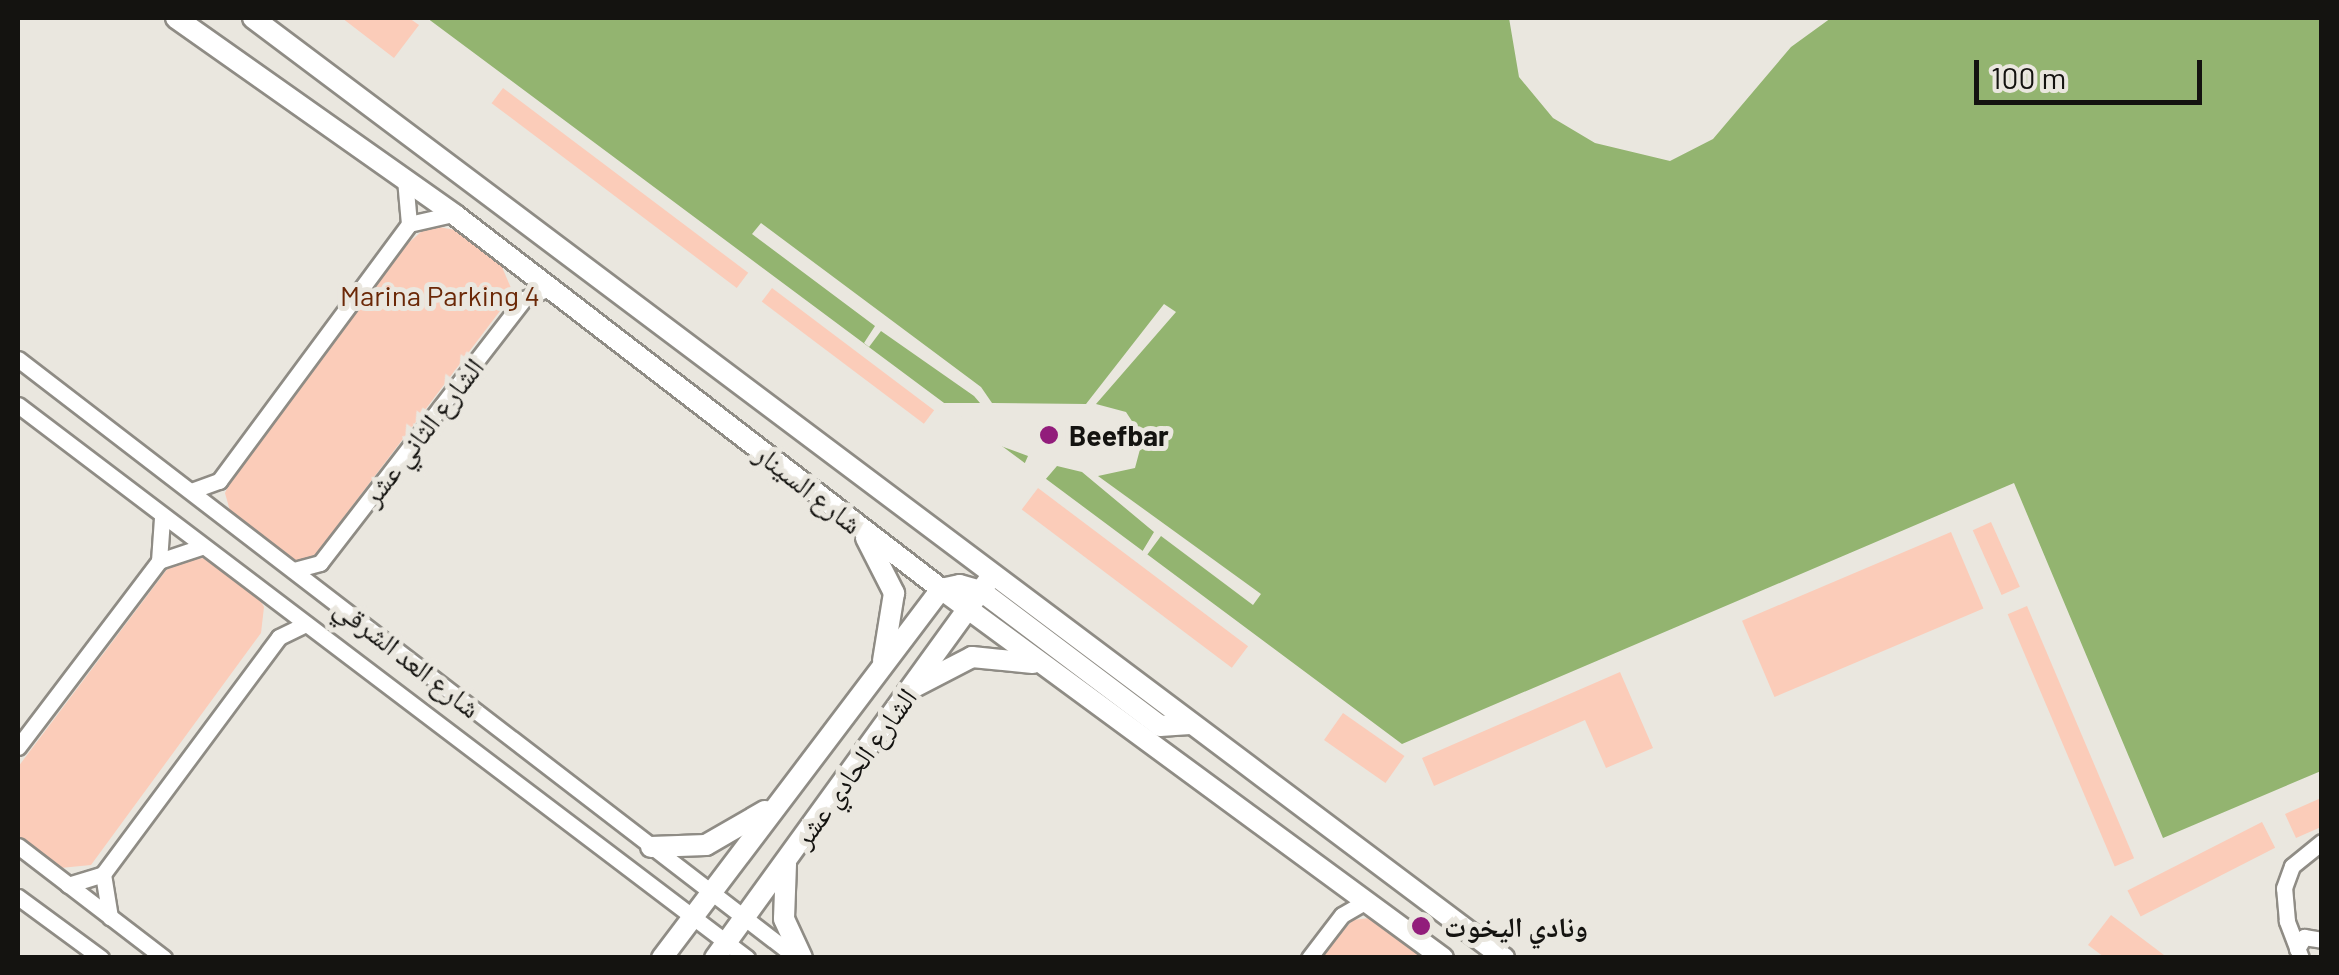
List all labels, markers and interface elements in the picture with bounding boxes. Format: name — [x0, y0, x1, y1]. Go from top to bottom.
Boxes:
scale bar — [1979, 40, 2206, 102]
text: 100 m — [1991, 59, 2066, 95]
park label: Marina Parking 4 — [340, 278, 540, 312]
street label: الشارع الثاني عشر — [354, 351, 490, 511]
place label: Beefbar — [1069, 418, 1169, 452]
marker: Beefbar — [1038, 424, 1060, 446]
street label: شارع السينار — [749, 436, 869, 540]
street label: شارع العد الشرقي — [329, 590, 487, 724]
street label: الشارع الحادي عشر — [785, 681, 923, 853]
place label: ونادي اليخوت — [1444, 909, 1588, 943]
marker: ونادي اليخوت — [1408, 913, 1434, 939]

